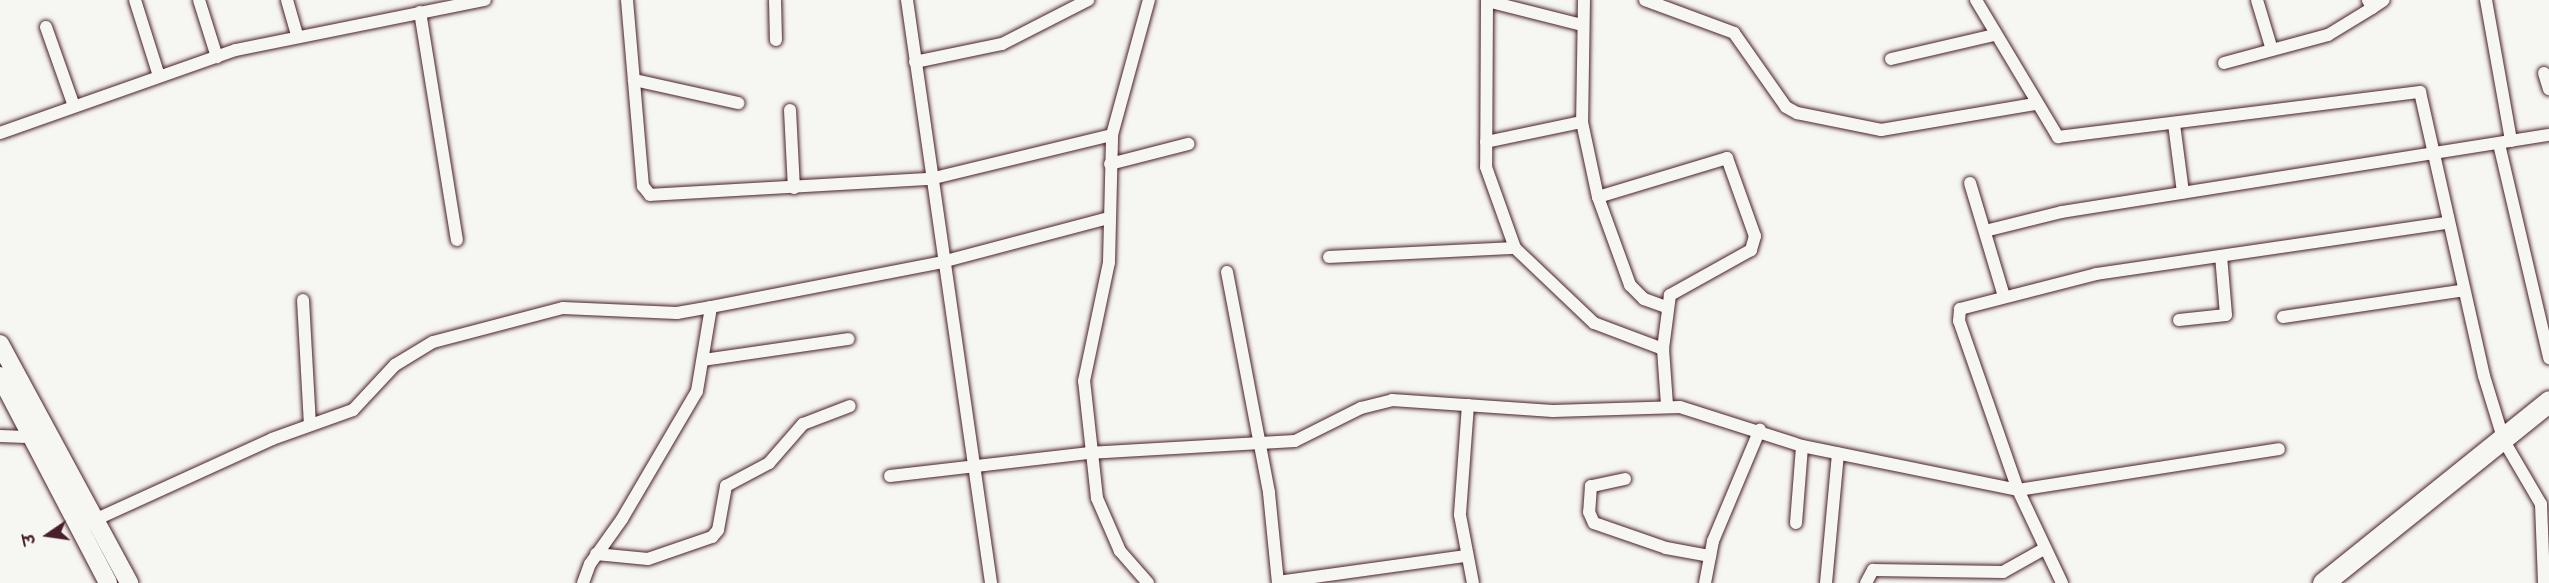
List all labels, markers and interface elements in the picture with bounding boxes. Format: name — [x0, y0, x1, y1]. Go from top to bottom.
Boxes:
north arrow — [18, 505, 78, 565]
text: उ — [19, 532, 41, 547]

